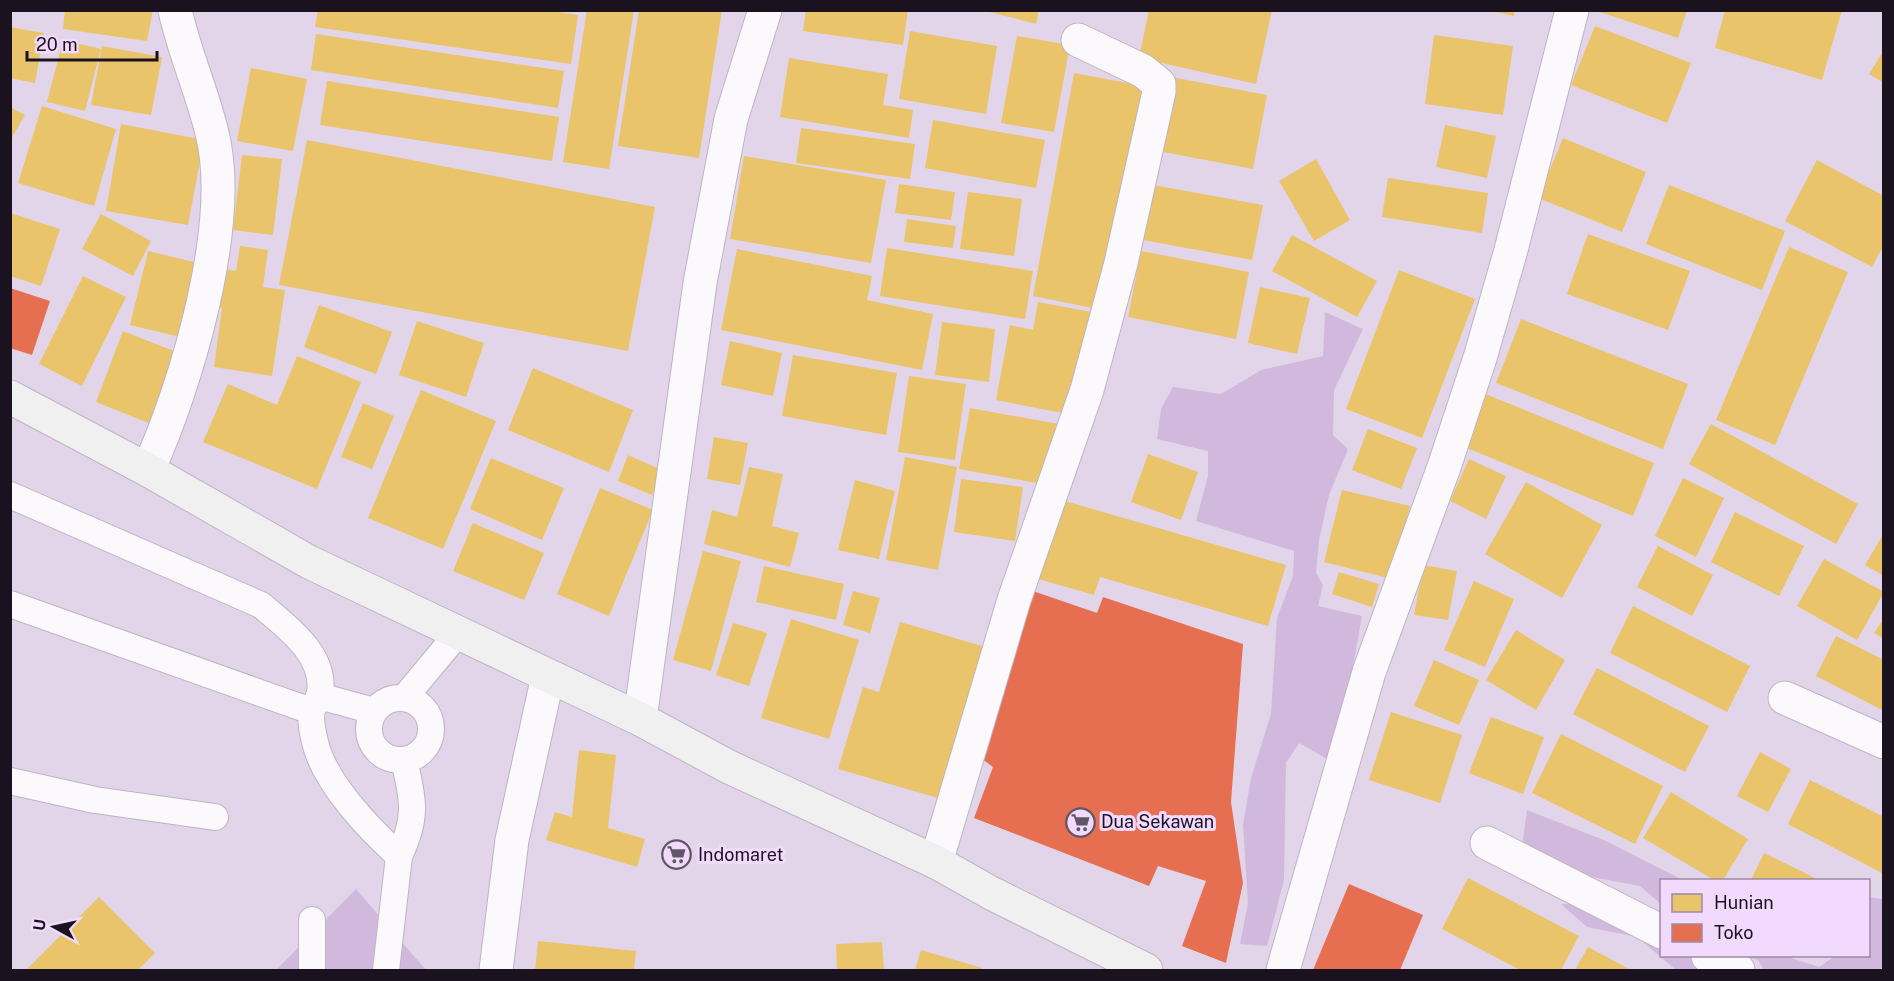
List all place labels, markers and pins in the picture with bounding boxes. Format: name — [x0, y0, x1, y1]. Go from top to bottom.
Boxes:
supermarket icon: Dua Sekawan — [1064, 806, 1096, 838]
place label: Dua Sekawan — [1101, 811, 1214, 832]
supermarket icon: Indomaret — [661, 839, 693, 871]
place label: Indomaret — [698, 844, 784, 865]

